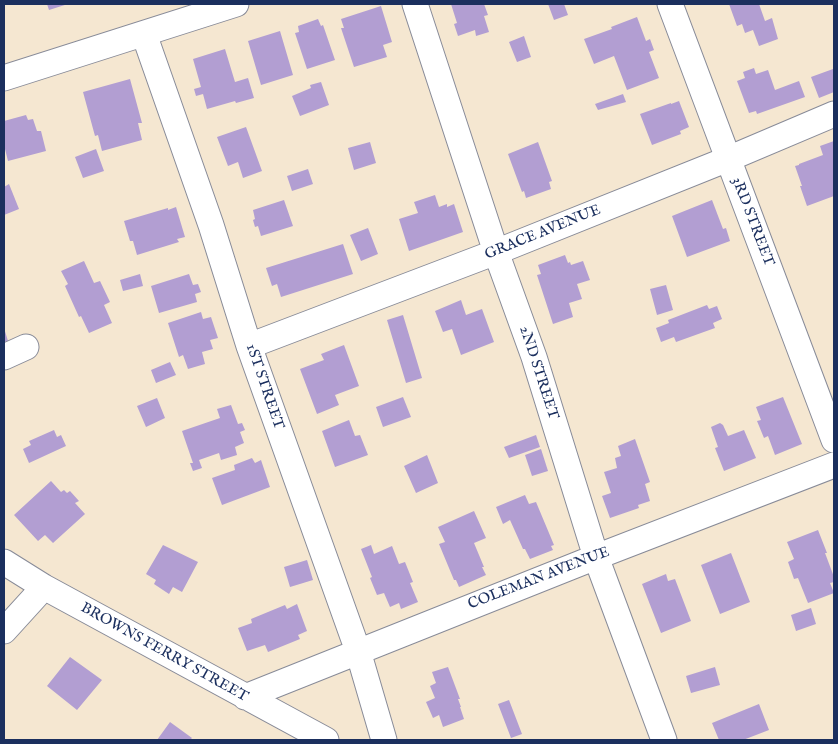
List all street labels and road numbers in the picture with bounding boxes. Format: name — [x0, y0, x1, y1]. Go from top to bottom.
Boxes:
street label: 3RD STREET — [727, 175, 777, 269]
street label: GRACE AVENUE — [482, 202, 604, 264]
street label: 2ND STREET — [514, 324, 562, 422]
street label: 1ST STREET — [241, 342, 287, 432]
street label: COLEMAN AVENUE — [466, 544, 612, 614]
street label: BROWNS FERRY STREET — [77, 599, 251, 707]

